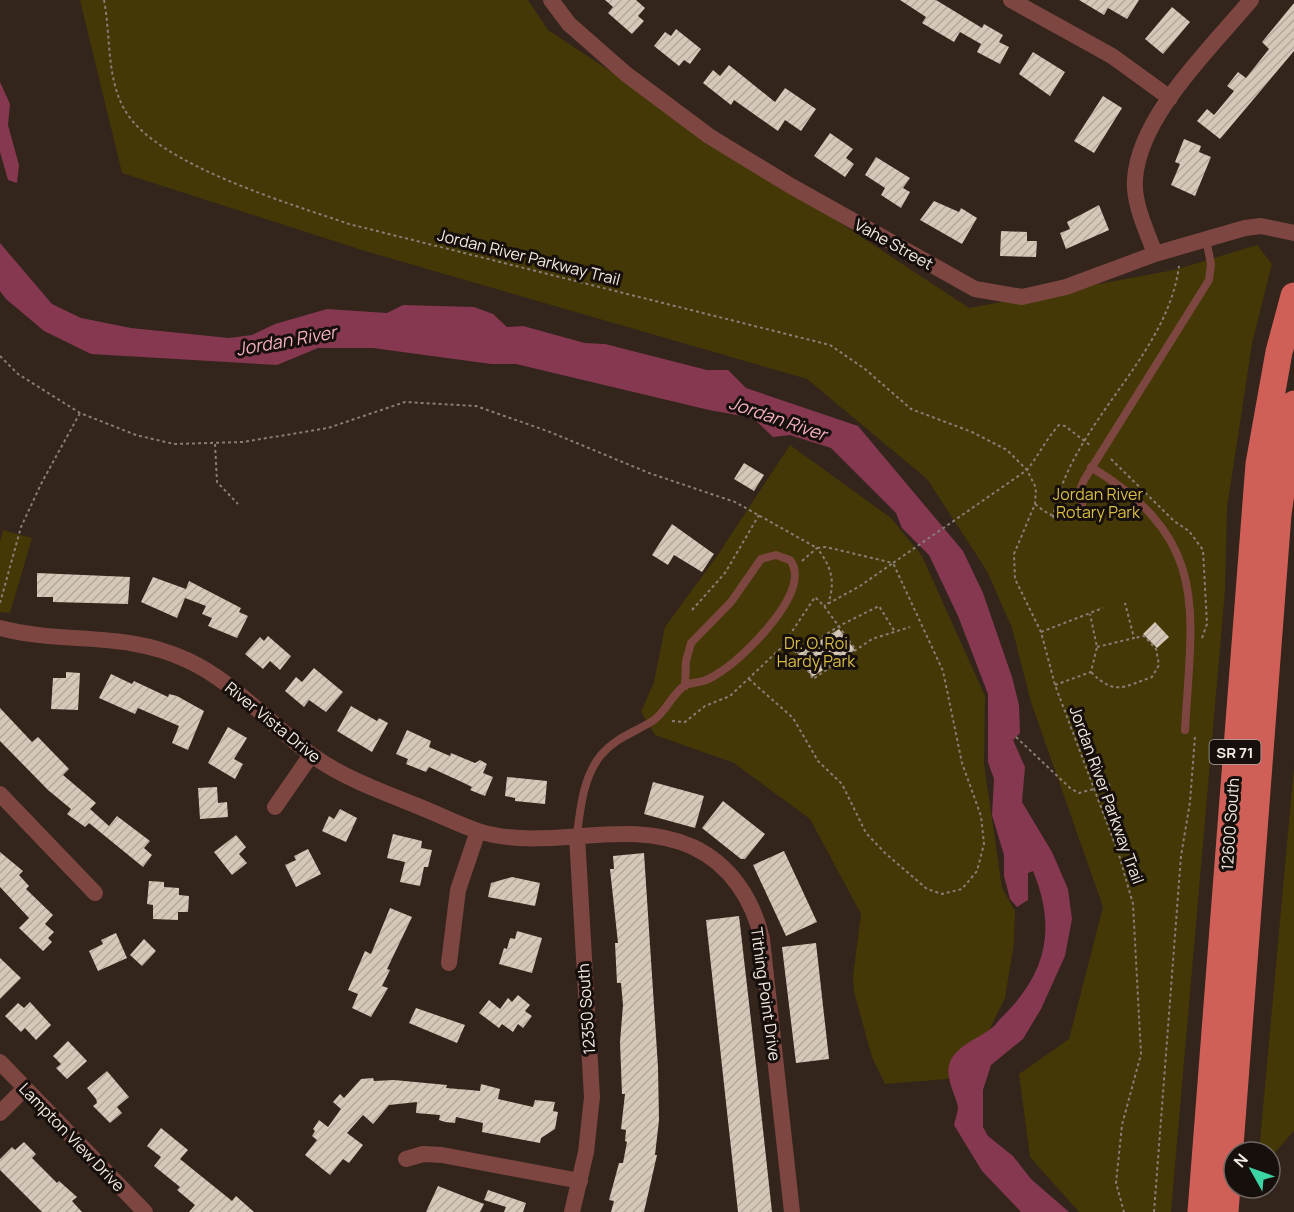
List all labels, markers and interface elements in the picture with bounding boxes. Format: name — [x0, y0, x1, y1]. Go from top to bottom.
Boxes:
street label: Vahe Street — [851, 213, 937, 275]
street label: Jordan River Parkway Trail — [435, 224, 623, 290]
water label: Jordan River — [234, 319, 341, 361]
water label: Jordan River — [726, 390, 832, 447]
park label: Jordan River Rotary Park — [1053, 483, 1143, 523]
park label: Dr. O. Roi Hardy Park — [777, 632, 856, 672]
street label: River Vista Drive — [220, 677, 326, 767]
street label: Jordan River Parkway Trail — [1065, 703, 1149, 887]
road number: SR 71 — [1210, 740, 1260, 764]
street label: 12600 South — [1216, 777, 1244, 871]
street label: Tithing Point Drive — [746, 926, 786, 1062]
street label: 12350 South — [572, 963, 600, 1055]
street label: Lampton View Drive — [14, 1078, 130, 1196]
north arrow — [1222, 1140, 1282, 1200]
text: N — [1228, 1149, 1253, 1172]

